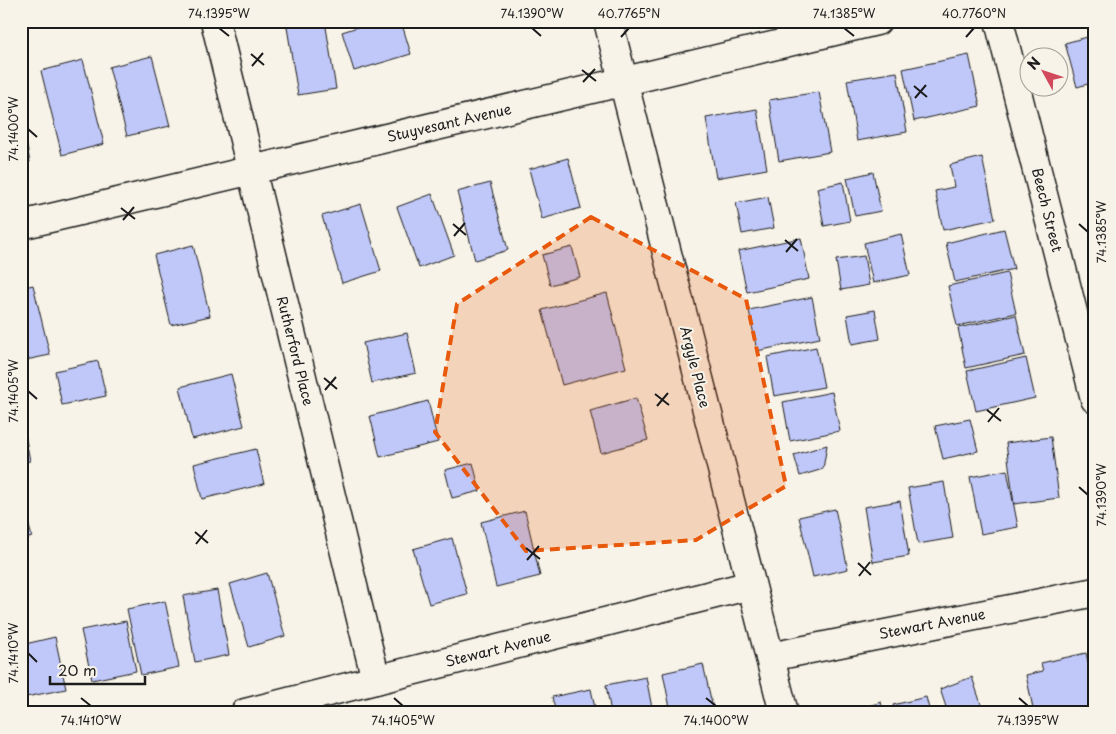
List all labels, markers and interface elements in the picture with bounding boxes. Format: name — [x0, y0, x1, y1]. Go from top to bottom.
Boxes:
text: 74.1395°W — [188, 4, 251, 22]
text: 74.1390°W — [500, 4, 564, 22]
text: 40.7765°N — [598, 4, 660, 22]
text: 74.1385°W — [813, 4, 876, 22]
text: 40.7760°N — [942, 4, 1006, 22]
north arrow — [1018, 48, 1068, 98]
text: N — [1022, 52, 1045, 74]
text: 74.1400°W — [4, 96, 22, 162]
street label: Stuyvesant Avenue — [385, 98, 514, 147]
street label: Beech Street — [1027, 166, 1068, 254]
text: 74.1385°W — [1092, 200, 1110, 263]
street label: Rutherford Place — [272, 294, 319, 408]
street label: Argyle Place — [675, 324, 716, 410]
text: 74.1405°W — [4, 358, 22, 423]
text: 74.1390°W — [1092, 463, 1110, 527]
street label: Stewart Avenue — [877, 603, 987, 644]
text: 74.1410°W — [4, 622, 22, 683]
street label: Stewart Avenue — [443, 625, 553, 672]
scale bar — [50, 654, 145, 686]
text: 20 m — [58, 658, 97, 681]
text: 74.1410°W — [61, 711, 122, 729]
text: 74.1405°W — [371, 711, 436, 729]
text: 74.1400°W — [683, 711, 749, 729]
text: 74.1395°W — [997, 711, 1060, 729]

